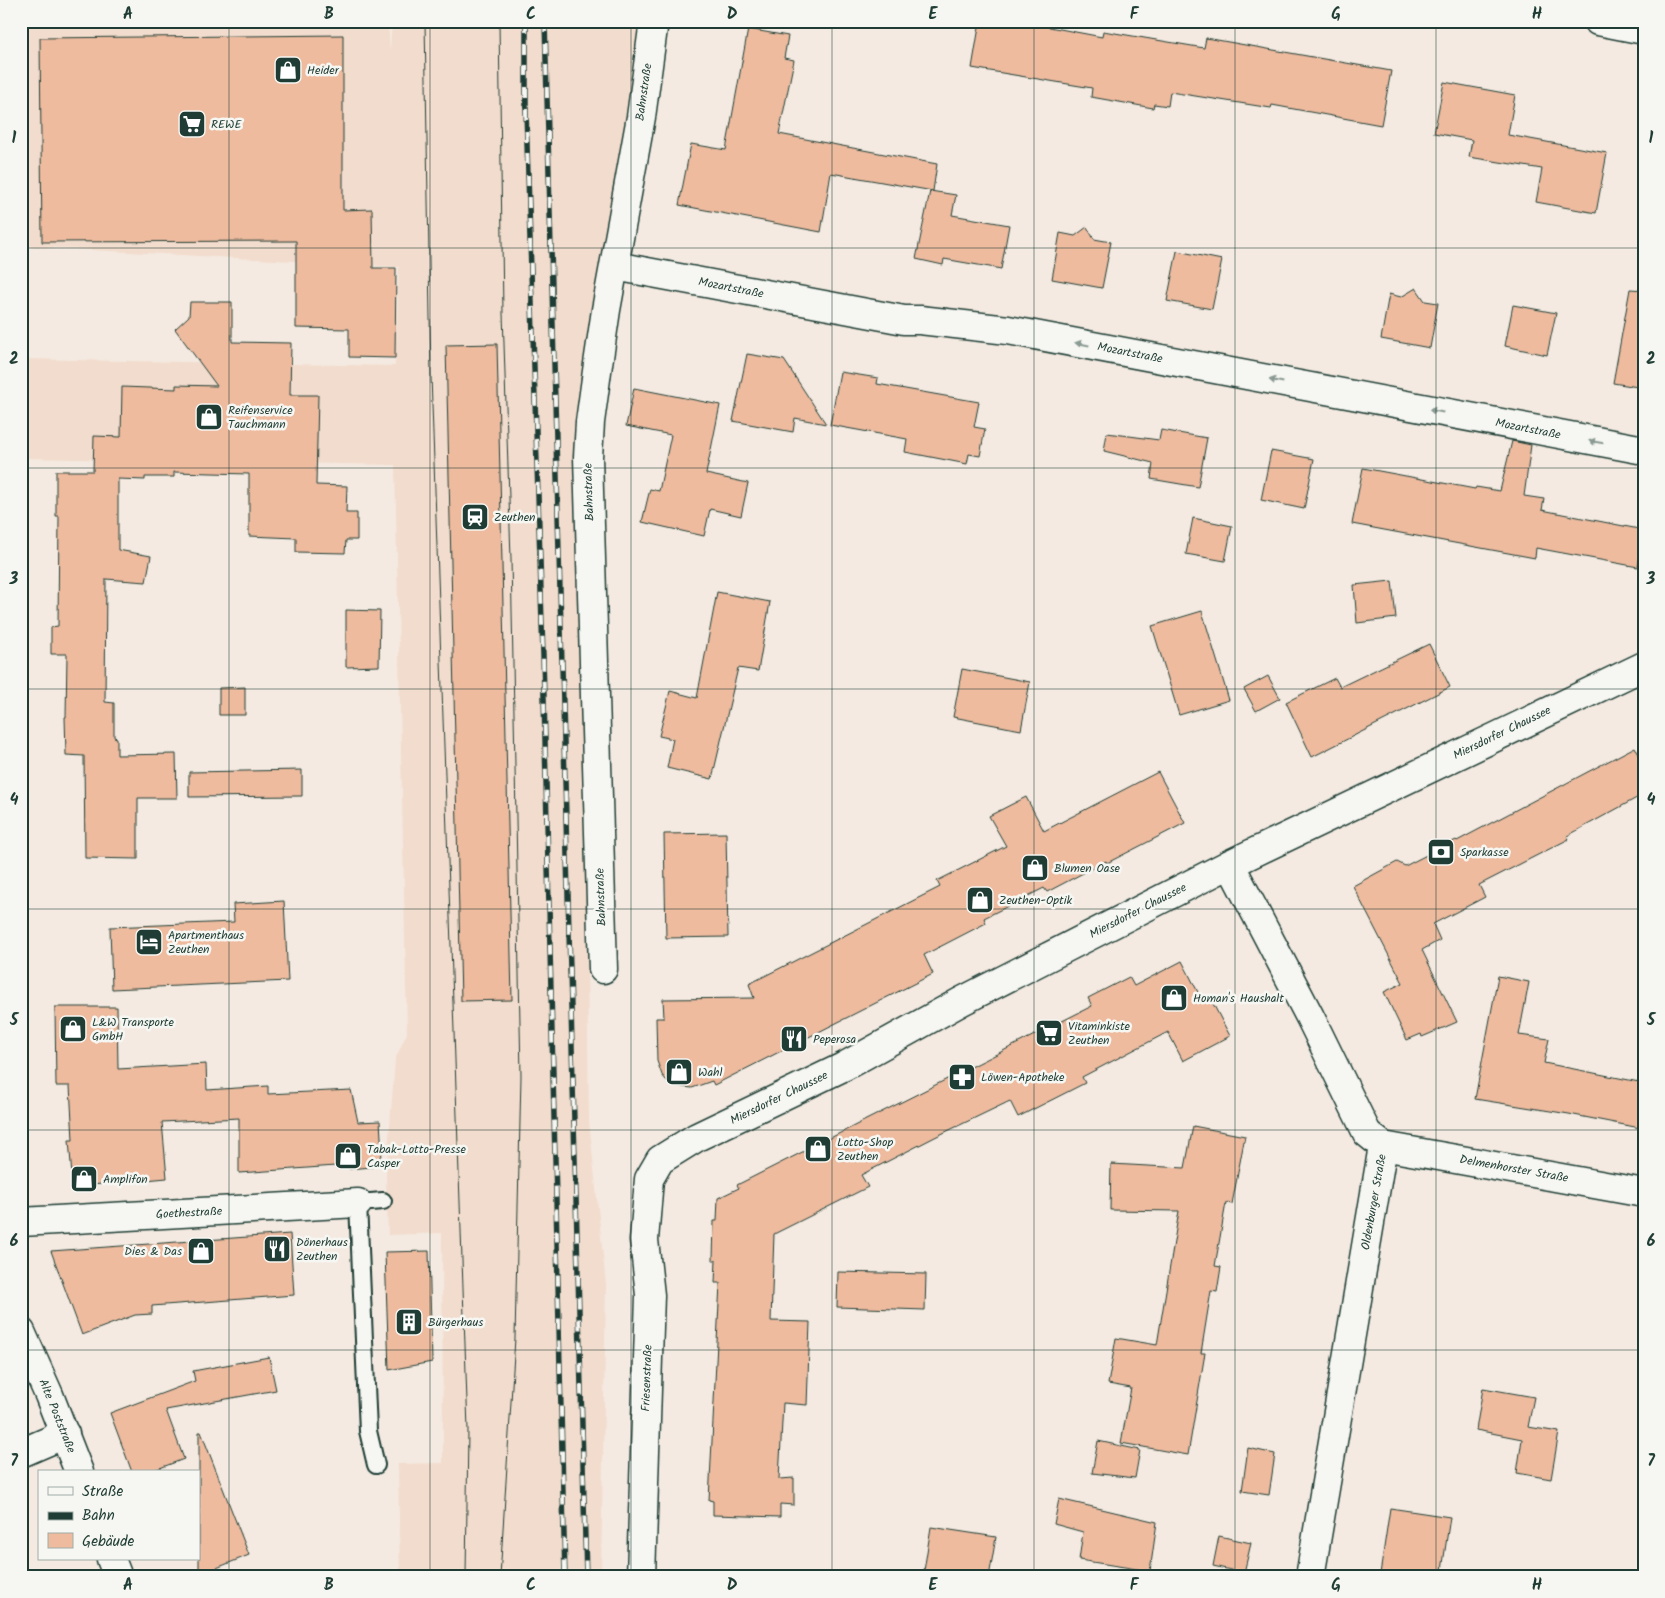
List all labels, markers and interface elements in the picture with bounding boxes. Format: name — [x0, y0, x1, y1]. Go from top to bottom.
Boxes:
text: A — [123, 2, 133, 27]
text: B — [324, 2, 334, 27]
text: C — [526, 2, 536, 27]
text: D — [727, 2, 738, 27]
text: E — [929, 2, 939, 27]
text: F — [1130, 2, 1140, 27]
text: G — [1331, 2, 1341, 27]
text: H — [1532, 2, 1542, 27]
shop icon: Heider — [273, 55, 303, 85]
place label: Heider — [307, 61, 340, 80]
street label: Bahnstraße — [631, 61, 658, 122]
supermarket icon: REWE — [177, 109, 207, 139]
place label: REWE — [211, 115, 242, 134]
text: 1 — [12, 126, 17, 151]
text: 1 — [1649, 126, 1654, 151]
street label: Mozartstraße — [697, 272, 766, 304]
street label: Mozartstraße — [1096, 337, 1165, 369]
one-way arrow — [1074, 340, 1090, 348]
text: 2 — [9, 347, 19, 372]
text: 2 — [1646, 347, 1656, 372]
one-way arrow — [1269, 377, 1284, 385]
place label: Reifenservice Tauchmann — [228, 401, 293, 434]
shop icon: Reifenservice Tauchmann — [194, 402, 224, 432]
one-way arrow — [1428, 407, 1444, 415]
street label: Mozartstraße — [1494, 413, 1563, 445]
one-way arrow — [1587, 437, 1603, 445]
street label: Bahnstraße — [578, 462, 600, 521]
station icon: Zeuthen — [460, 502, 490, 532]
place label: Zeuthen — [494, 508, 535, 527]
text: 3 — [9, 567, 19, 592]
text: 3 — [1646, 567, 1656, 592]
street label: Miersdorfer Chaussee — [1450, 701, 1555, 765]
text: 4 — [10, 788, 19, 813]
text: 4 — [1647, 788, 1656, 813]
bank icon: Sparkasse — [1426, 837, 1456, 867]
place label: Sparkasse — [1460, 843, 1509, 862]
shop icon: Blumen Oase — [1020, 853, 1050, 883]
place label: Blumen Oase — [1054, 859, 1121, 878]
street label: Bahnstraße — [590, 867, 612, 926]
street label: Miersdorfer Chaussee — [1086, 878, 1190, 944]
shop icon: Zeuthen-Optik — [965, 885, 995, 915]
place label: Zeuthen-Optik — [999, 891, 1073, 910]
place label: Apartmenthaus Zeuthen — [168, 926, 244, 959]
hotel icon: Apartmenthaus Zeuthen — [134, 927, 164, 957]
shop icon: Homan's Haushalt — [1159, 983, 1189, 1013]
place label: Homan's Haushalt — [1193, 989, 1284, 1008]
text: 5 — [9, 1008, 20, 1033]
text: 5 — [1646, 1008, 1657, 1033]
place label: L&W Transporte GmbH — [92, 1013, 175, 1046]
shop icon: L&W Transporte GmbH — [58, 1014, 88, 1044]
place label: Vitaminkiste Zeuthen — [1068, 1017, 1131, 1050]
supermarket icon: Vitaminkiste Zeuthen — [1034, 1018, 1064, 1048]
restaurant icon: Peperosa — [779, 1024, 809, 1054]
place label: Peperosa — [813, 1030, 857, 1049]
shop icon: Wahl — [664, 1057, 694, 1087]
pharmacy icon: Löwen-Apotheke — [947, 1062, 977, 1092]
place label: Wahl — [698, 1063, 722, 1082]
street label: Miersdorfer Chaussee — [727, 1066, 832, 1130]
place label: Löwen-Apotheke — [981, 1068, 1065, 1087]
place label: Lotto-Shop Zeuthen — [837, 1133, 893, 1166]
shop icon: Lotto-Shop Zeuthen — [803, 1134, 833, 1164]
place label: Tabak-Lotto-Presse Casper — [367, 1140, 466, 1173]
shop icon: Tabak-Lotto-Presse Casper — [333, 1141, 363, 1171]
street label: Delmenhorster Straße — [1458, 1150, 1571, 1188]
street label: Oldenburger Straße — [1356, 1152, 1392, 1251]
shop icon: Amplifon — [69, 1164, 99, 1194]
place label: Amplifon — [103, 1170, 148, 1189]
street label: Goethestraße — [155, 1202, 223, 1224]
text: 6 — [10, 1229, 19, 1254]
text: 6 — [1647, 1229, 1656, 1254]
place label: Dönerhaus Zeuthen — [296, 1233, 348, 1266]
restaurant icon: Dönerhaus Zeuthen — [262, 1234, 292, 1264]
shop icon: Dies & Das — [186, 1236, 216, 1266]
place label: Dies & Das — [124, 1242, 182, 1261]
building icon: Bürgerhaus — [394, 1307, 424, 1337]
place label: Bürgerhaus — [428, 1313, 483, 1332]
street label: Friesenstraße — [636, 1344, 658, 1412]
street label: Alte Poststraße — [33, 1376, 81, 1457]
text: 7 — [10, 1449, 18, 1474]
text: 7 — [1647, 1449, 1655, 1474]
legend — [38, 1470, 200, 1560]
text: Straße — [82, 1480, 124, 1504]
text: Bahn — [82, 1504, 115, 1528]
text: Gebäude — [82, 1530, 135, 1554]
text: A — [123, 1573, 133, 1598]
text: B — [324, 1573, 334, 1598]
text: C — [526, 1573, 536, 1598]
text: D — [727, 1573, 738, 1598]
text: E — [929, 1573, 939, 1598]
text: F — [1130, 1573, 1140, 1598]
text: G — [1331, 1573, 1341, 1598]
text: H — [1532, 1573, 1542, 1598]

